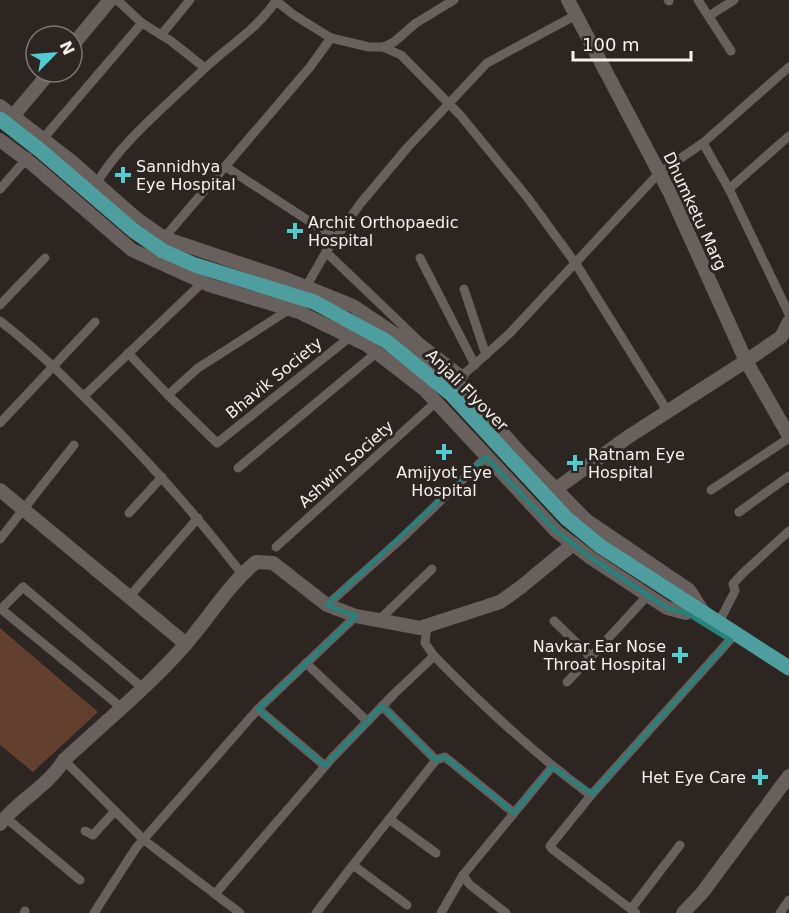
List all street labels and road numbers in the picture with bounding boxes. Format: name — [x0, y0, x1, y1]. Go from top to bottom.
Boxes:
street label: Dhumketu Marg — [659, 149, 731, 273]
street label: Bhavik Society — [222, 333, 326, 423]
street label: Anjali Flyover — [422, 345, 512, 435]
street label: Ashwin Society — [295, 416, 397, 512]

